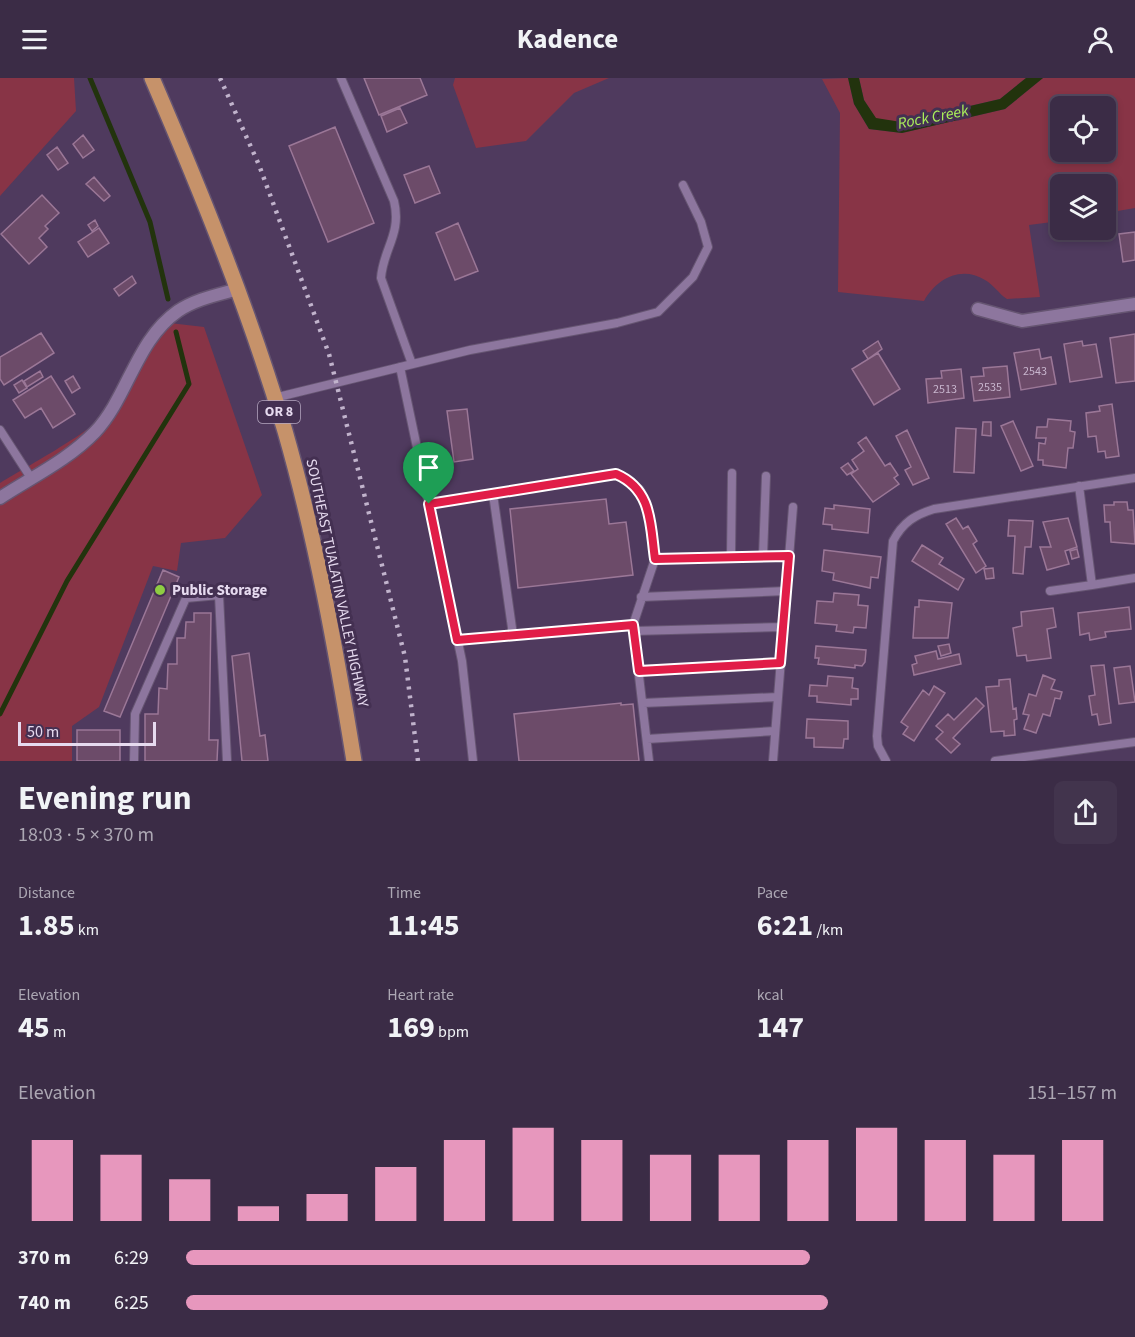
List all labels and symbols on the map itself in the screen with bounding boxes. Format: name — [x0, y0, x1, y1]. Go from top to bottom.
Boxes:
water label: Rock Creek — [896, 99, 971, 135]
house number: 2543 — [1023, 363, 1047, 380]
house number: 2535 — [978, 379, 1002, 396]
house number: 2513 — [933, 381, 957, 398]
road number: OR 8 — [258, 401, 300, 423]
pin — [403, 442, 454, 504]
street label: SOUTHEAST TUALATIN VALLEY HIGHWAY — [300, 457, 374, 710]
place label: Public Storage — [172, 580, 267, 601]
marker: Public Storage — [153, 583, 167, 597]
scale bar — [18, 719, 156, 746]

